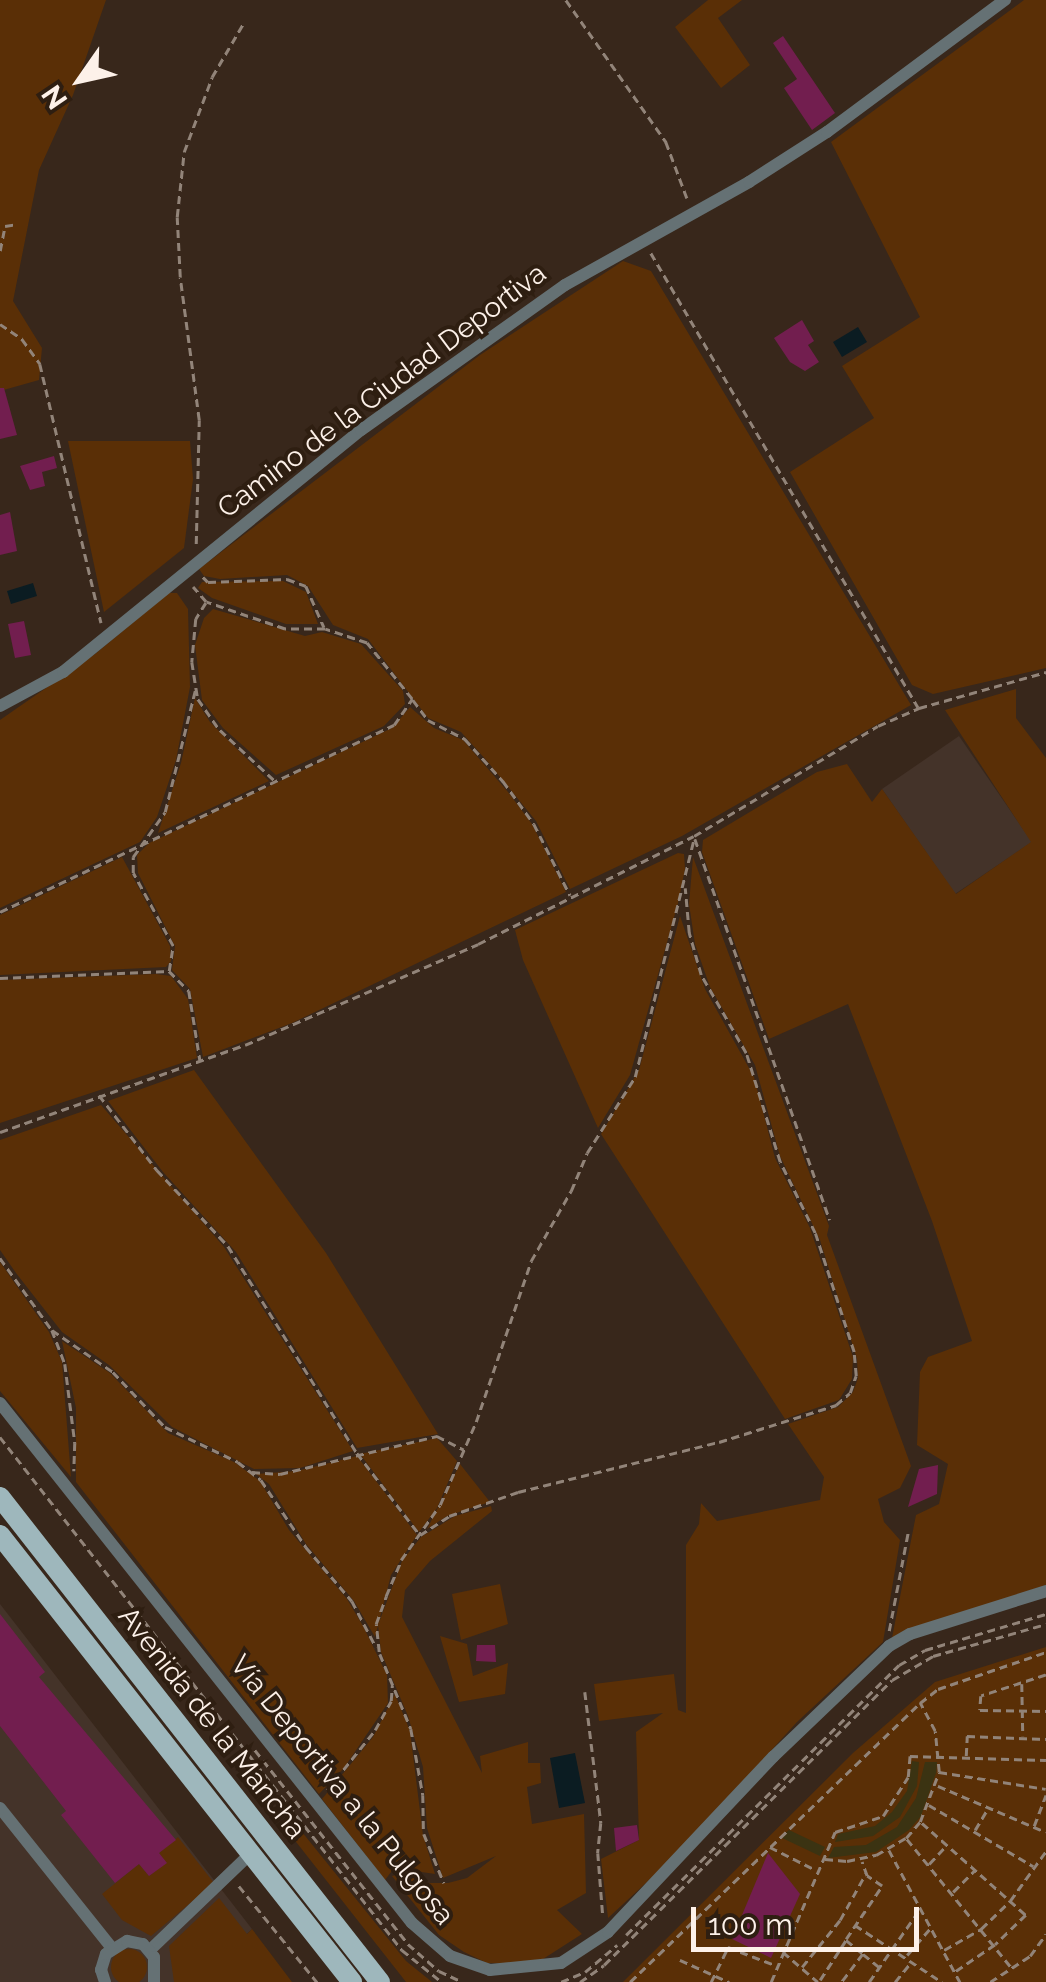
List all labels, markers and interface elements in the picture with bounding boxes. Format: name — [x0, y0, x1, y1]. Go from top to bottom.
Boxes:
north arrow — [30, 30, 130, 130]
text: N — [35, 79, 74, 115]
street label: Camino de la Ciudad Deportiva — [211, 257, 553, 525]
street label: Avenida de la Mancha — [111, 1600, 313, 1846]
street label: Vía Deportiva a la Pulgosa — [223, 1648, 461, 1932]
scale bar — [696, 1887, 924, 1949]
text: 100 m — [708, 1907, 793, 1942]

